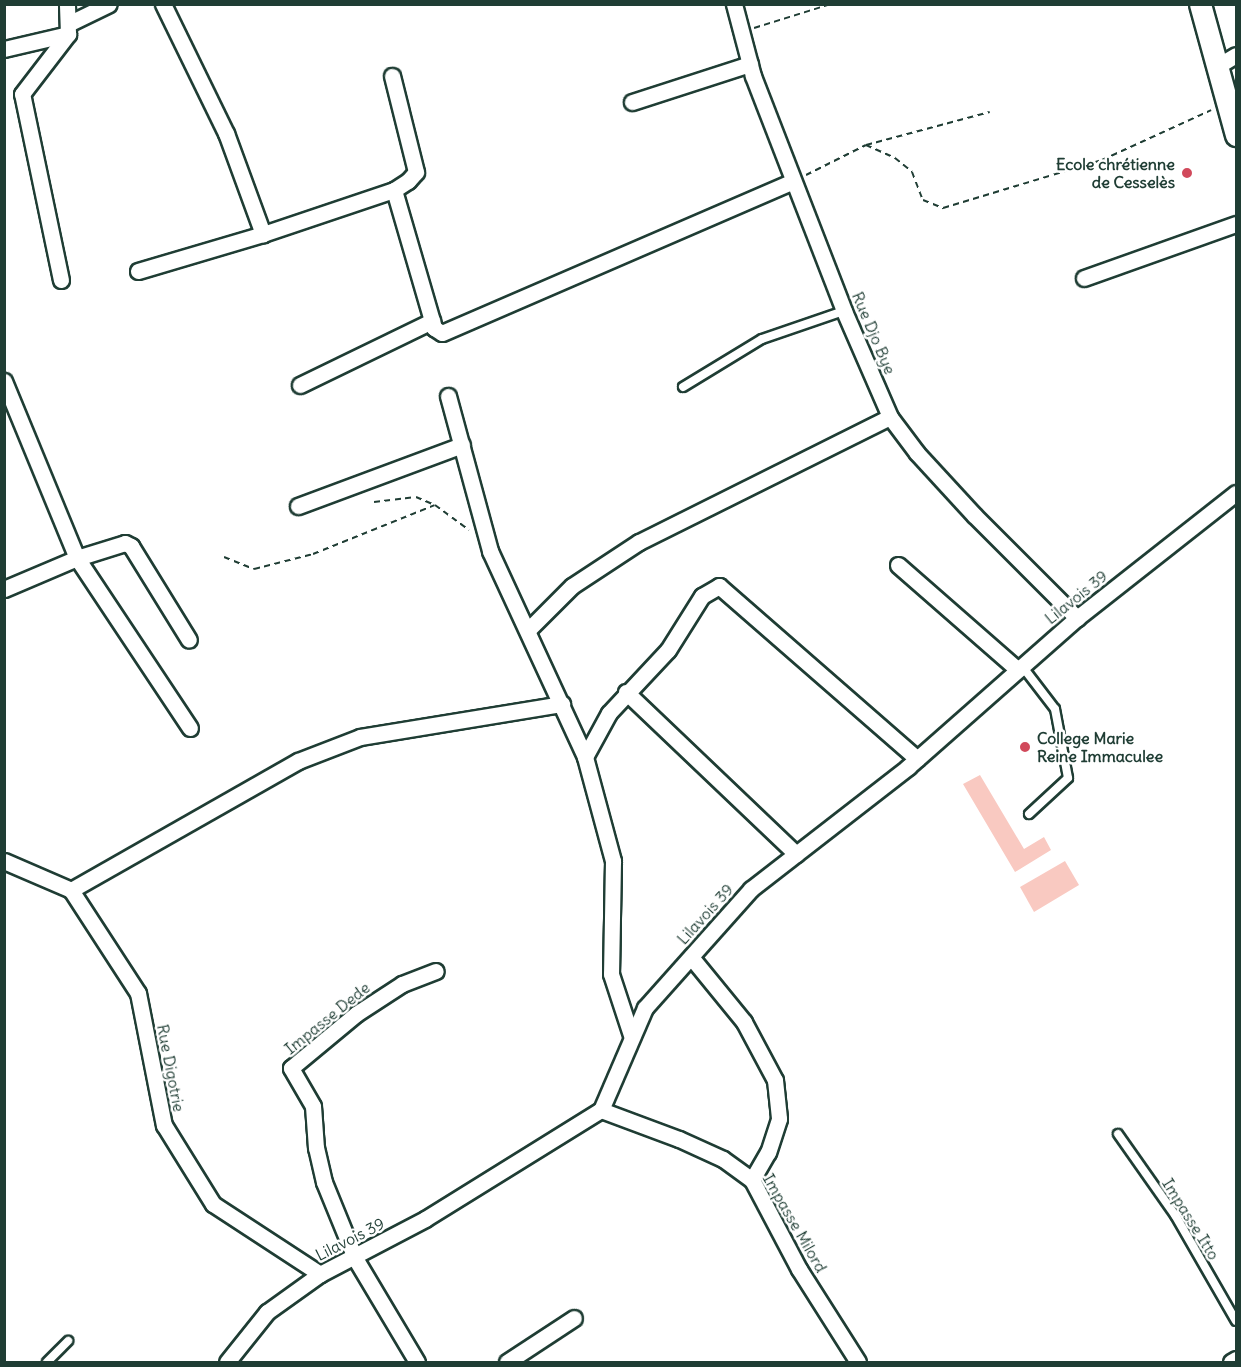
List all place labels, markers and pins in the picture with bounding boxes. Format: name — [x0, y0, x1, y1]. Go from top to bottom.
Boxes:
place label: Ecole chrétienne de Cesselès — [1056, 154, 1175, 192]
marker: Ecole chrétienne de Cesselès — [1180, 166, 1194, 180]
place label: College Marie Reine Immaculee — [1037, 728, 1163, 766]
marker: College Marie Reine Immaculee — [1018, 740, 1032, 754]

